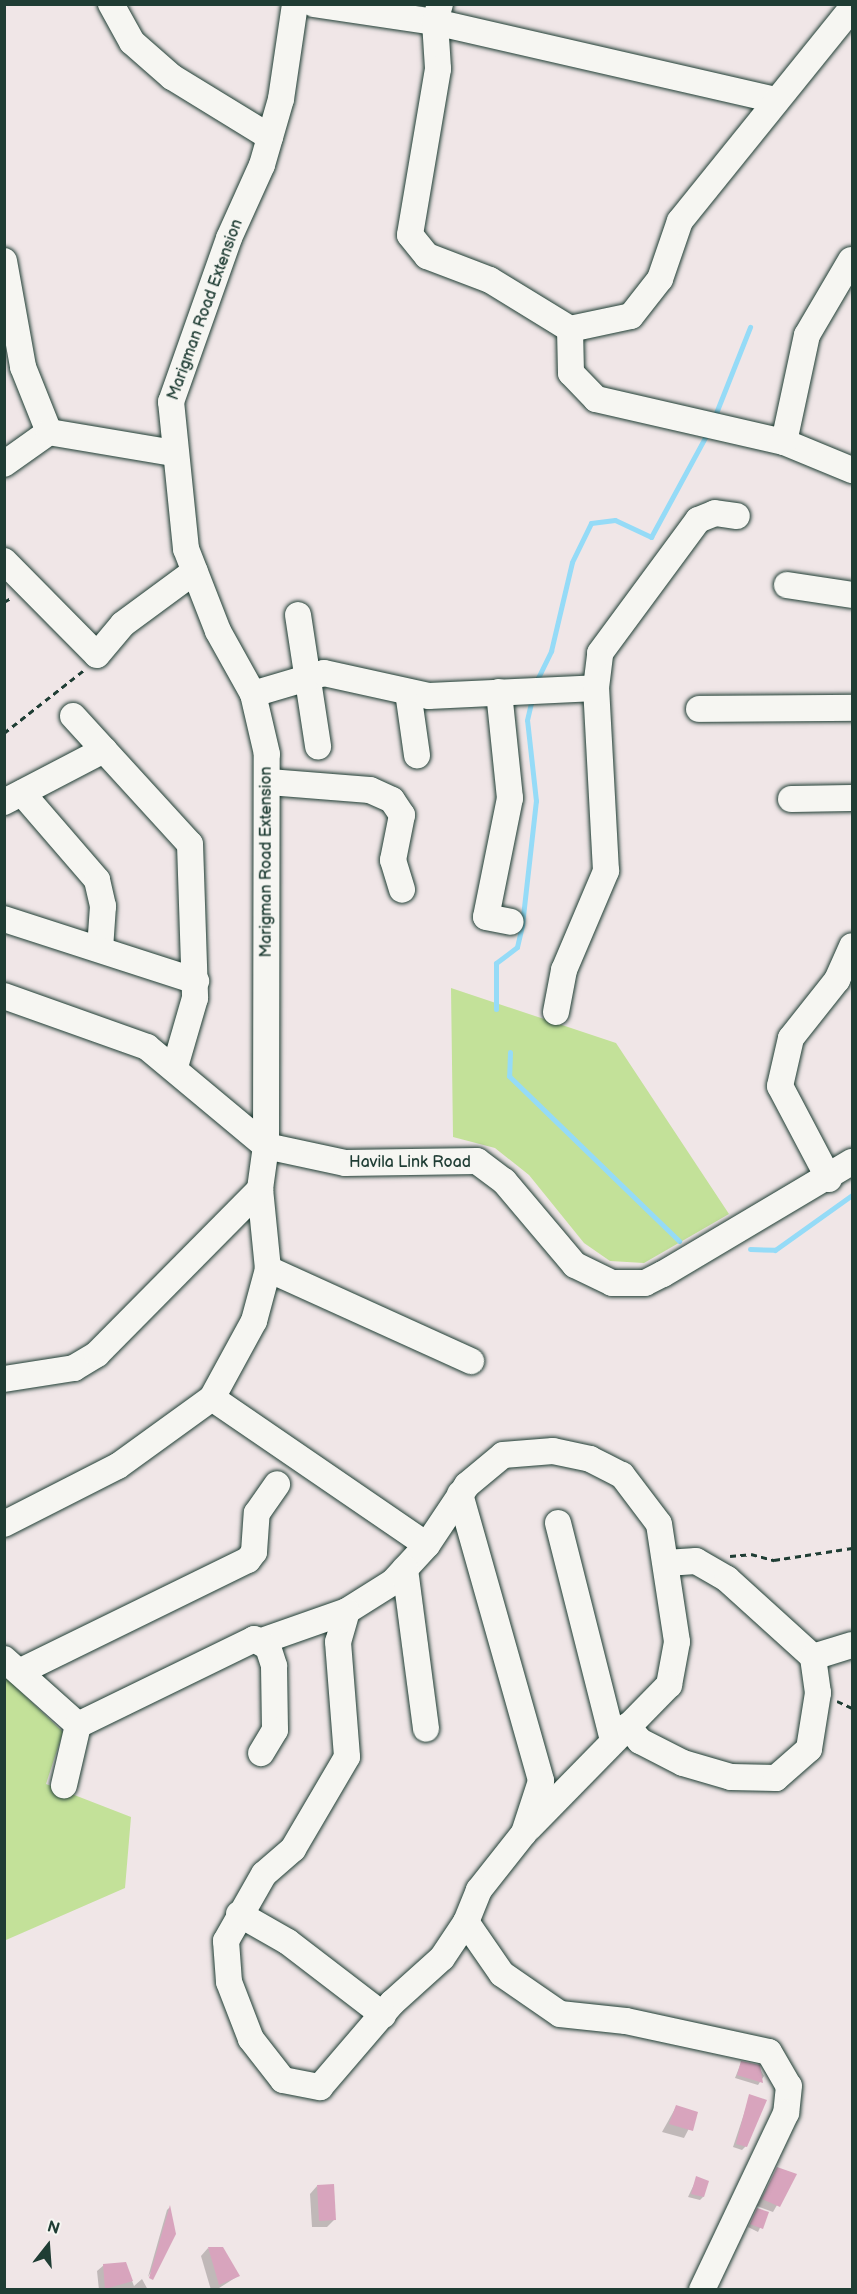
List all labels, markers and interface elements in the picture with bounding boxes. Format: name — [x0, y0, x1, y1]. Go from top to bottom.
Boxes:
street label: Marigman Road Extension — [164, 217, 248, 403]
street label: Marigman Road Extension — [257, 766, 277, 958]
street label: Havila Link Road — [349, 1153, 471, 1173]
north arrow — [18, 2216, 78, 2276]
text: N — [45, 2217, 62, 2239]

